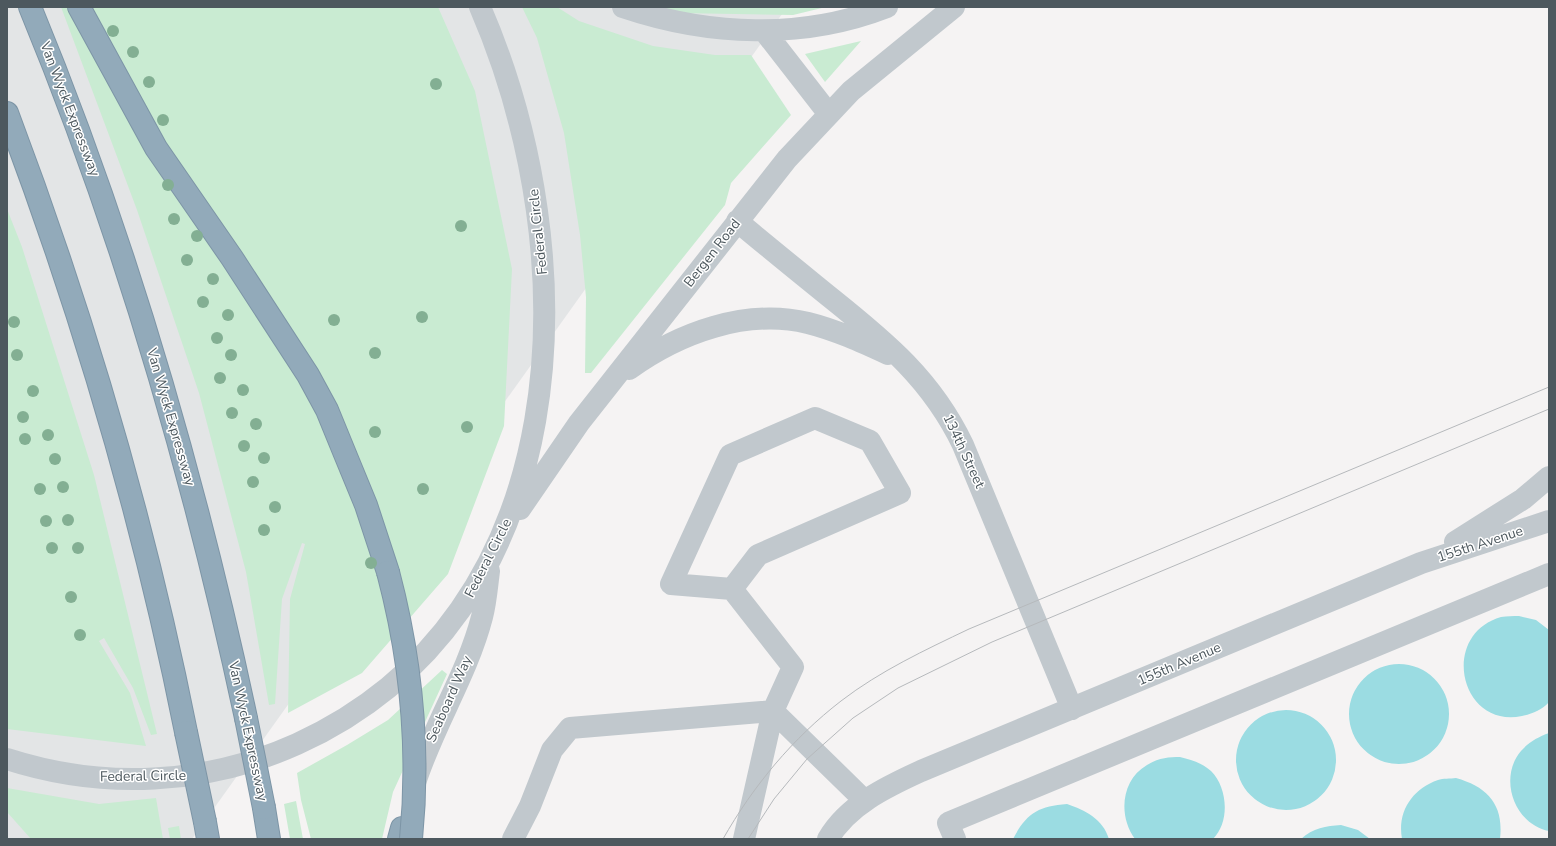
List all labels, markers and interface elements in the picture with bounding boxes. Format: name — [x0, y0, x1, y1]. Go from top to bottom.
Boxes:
street label: Van Wyck Expressway — [35, 38, 105, 180]
street label: Federal Circle — [524, 188, 552, 276]
street label: Bergen Road — [679, 215, 745, 291]
street label: Van Wyck Expressway — [142, 345, 200, 489]
street label: 134th Street — [939, 411, 990, 491]
street label: Federal Circle — [460, 515, 516, 601]
street label: 155th Avenue — [1435, 521, 1525, 567]
street label: 155th Avenue — [1134, 638, 1224, 690]
street label: Seaboard Way — [421, 652, 477, 745]
street label: Van Wyck Expressway — [224, 658, 272, 803]
street label: Federal Circle — [100, 766, 186, 786]

